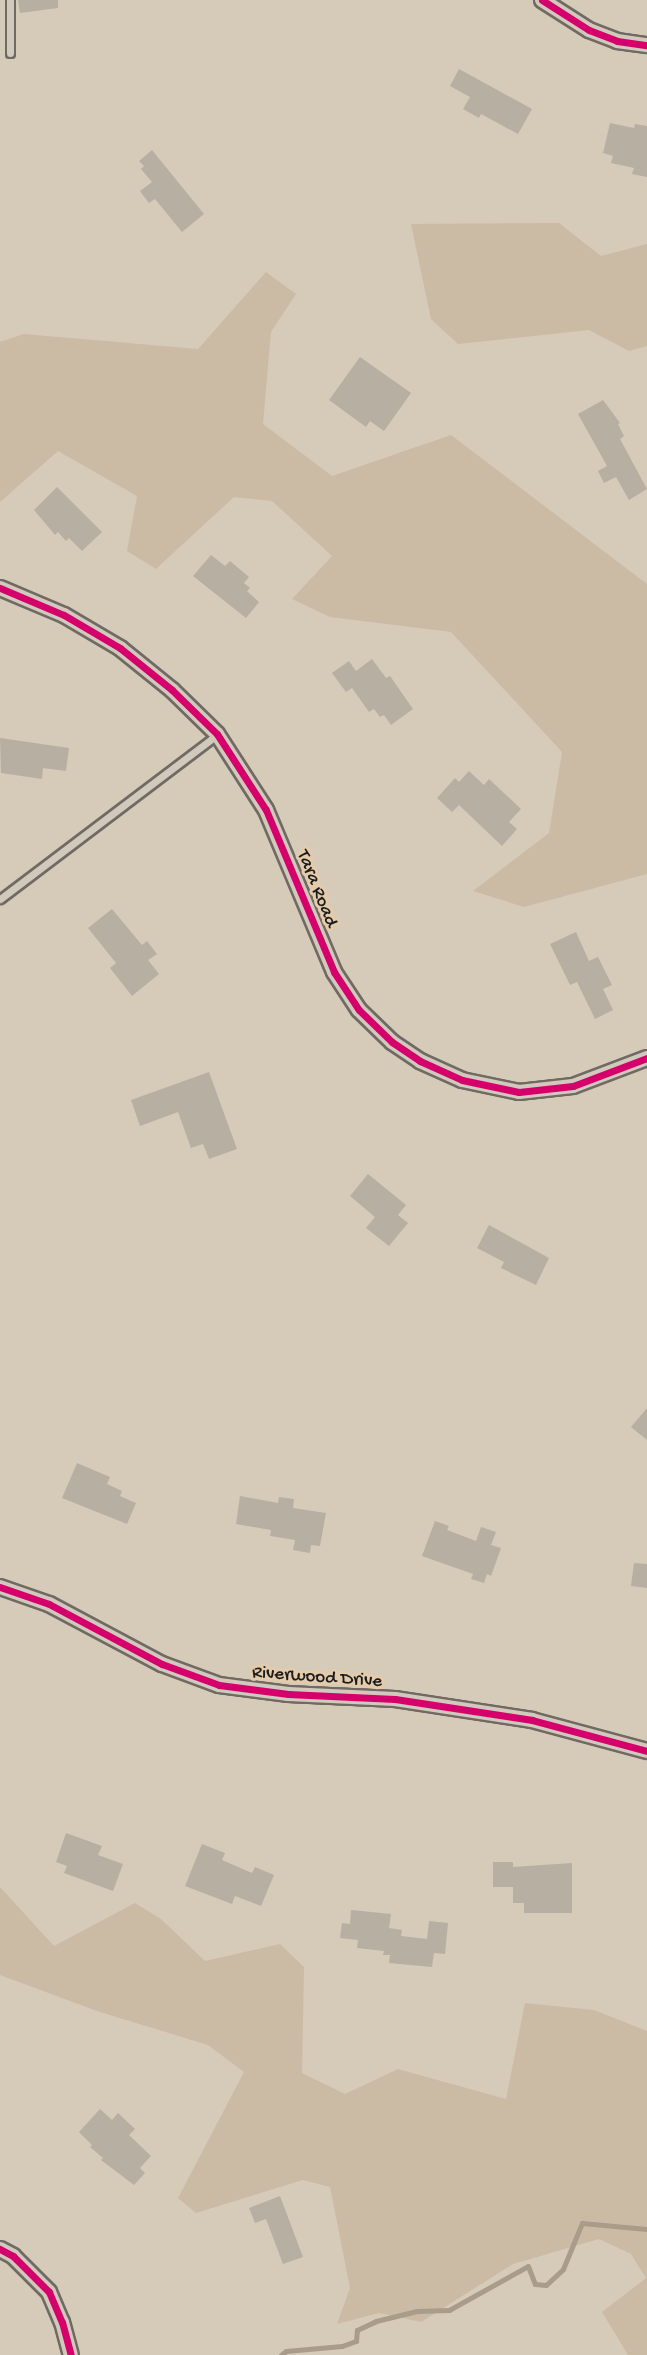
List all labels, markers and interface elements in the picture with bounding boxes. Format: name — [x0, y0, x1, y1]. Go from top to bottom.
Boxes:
street label: Tara Road — [290, 847, 342, 931]
street label: Riverwood Drive — [251, 1662, 383, 1694]

